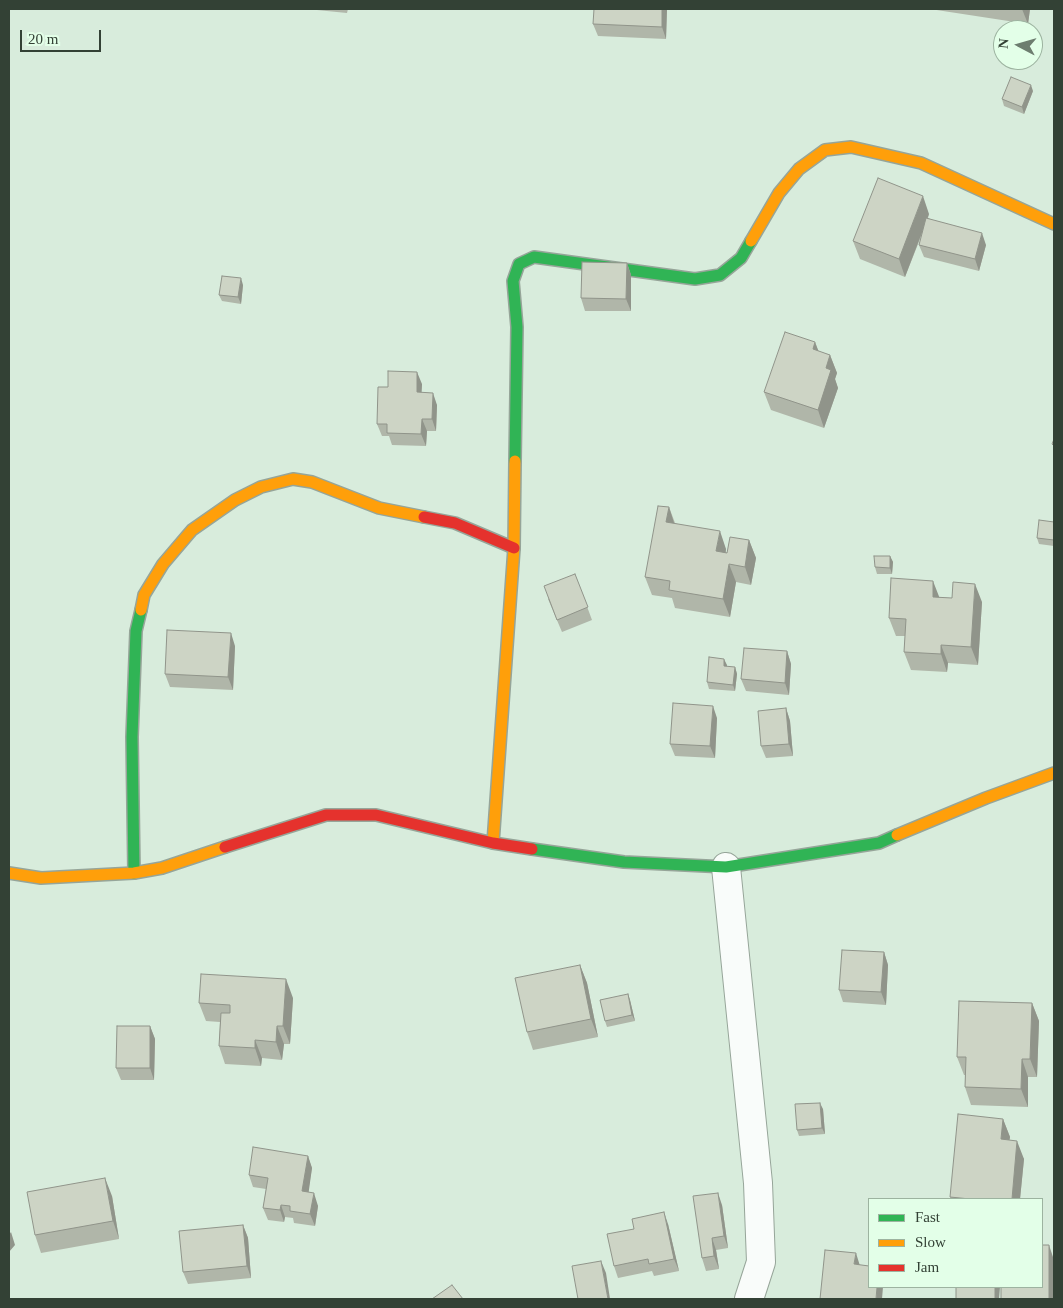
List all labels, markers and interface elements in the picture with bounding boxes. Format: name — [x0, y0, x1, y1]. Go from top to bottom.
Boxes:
scale bar — [22, 20, 104, 52]
north arrow — [993, 20, 1043, 70]
text: 20 m — [28, 31, 58, 47]
text: N — [996, 38, 1012, 49]
legend — [868, 1198, 1043, 1288]
text: Fast — [915, 1209, 940, 1225]
text: Slow — [915, 1234, 946, 1250]
text: Jam — [915, 1259, 939, 1275]

